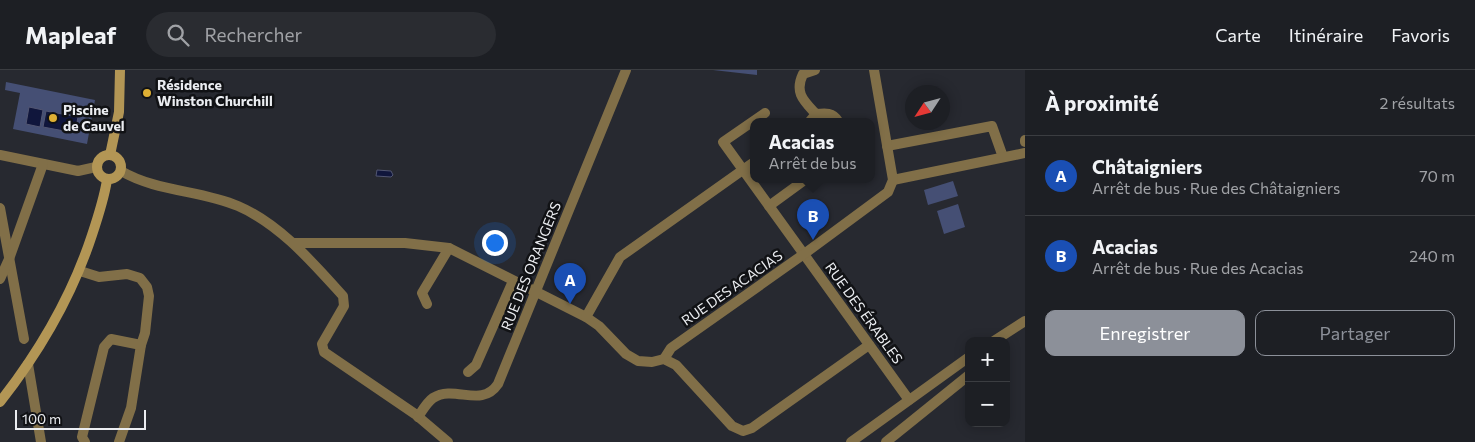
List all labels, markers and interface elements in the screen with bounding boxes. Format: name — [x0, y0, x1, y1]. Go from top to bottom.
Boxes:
search box — [146, 12, 496, 57]
text: Mapleaf — [25, 20, 116, 49]
icon: search — [164, 21, 192, 49]
text: Rechercher — [204, 23, 302, 46]
text: Carte — [1215, 24, 1261, 46]
text: Itinéraire — [1289, 24, 1363, 46]
text: Favoris — [1391, 24, 1450, 46]
place label: Résidence Winston Churchill — [157, 76, 273, 109]
north arrow — [905, 85, 950, 130]
marker: Résidence Winston Churchill — [141, 87, 153, 99]
text: À proximité — [1045, 90, 1159, 115]
text: 2 résultats — [1379, 93, 1455, 112]
place label: Piscine de Cauvel — [63, 101, 125, 134]
marker: Piscine de Cauvel — [47, 112, 59, 124]
popup — [750, 118, 875, 183]
text: Acacias — [769, 130, 834, 153]
text: Arrêt de bus — [769, 153, 856, 172]
text: Châtaigniers — [1092, 155, 1202, 178]
text: A — [1055, 166, 1067, 185]
text: 70 m — [1419, 166, 1455, 185]
text: Arrêt de bus · Rue des Châtaigniers — [1092, 178, 1340, 197]
street label: RUE DES ORANGERS — [497, 199, 564, 333]
pin: B — [797, 199, 829, 240]
your location — [482, 230, 508, 256]
text: Acacias — [1092, 235, 1158, 258]
street label: RUE DES ACACIAS — [678, 246, 785, 329]
text: B — [1056, 246, 1066, 265]
text: 240 m — [1409, 246, 1455, 265]
text: Arrêt de bus · Rue des Acacias — [1092, 258, 1304, 277]
street label: RUE DES ÉRABLES — [822, 259, 907, 367]
pin: A — [554, 263, 586, 304]
button: Enregistrer — [1045, 310, 1245, 356]
button: Partager — [1255, 310, 1455, 356]
map controls — [965, 337, 1010, 427]
button: + — [965, 337, 1010, 382]
button: − — [965, 382, 1010, 427]
scale bar — [15, 407, 146, 430]
text: 100 m — [22, 410, 61, 427]

